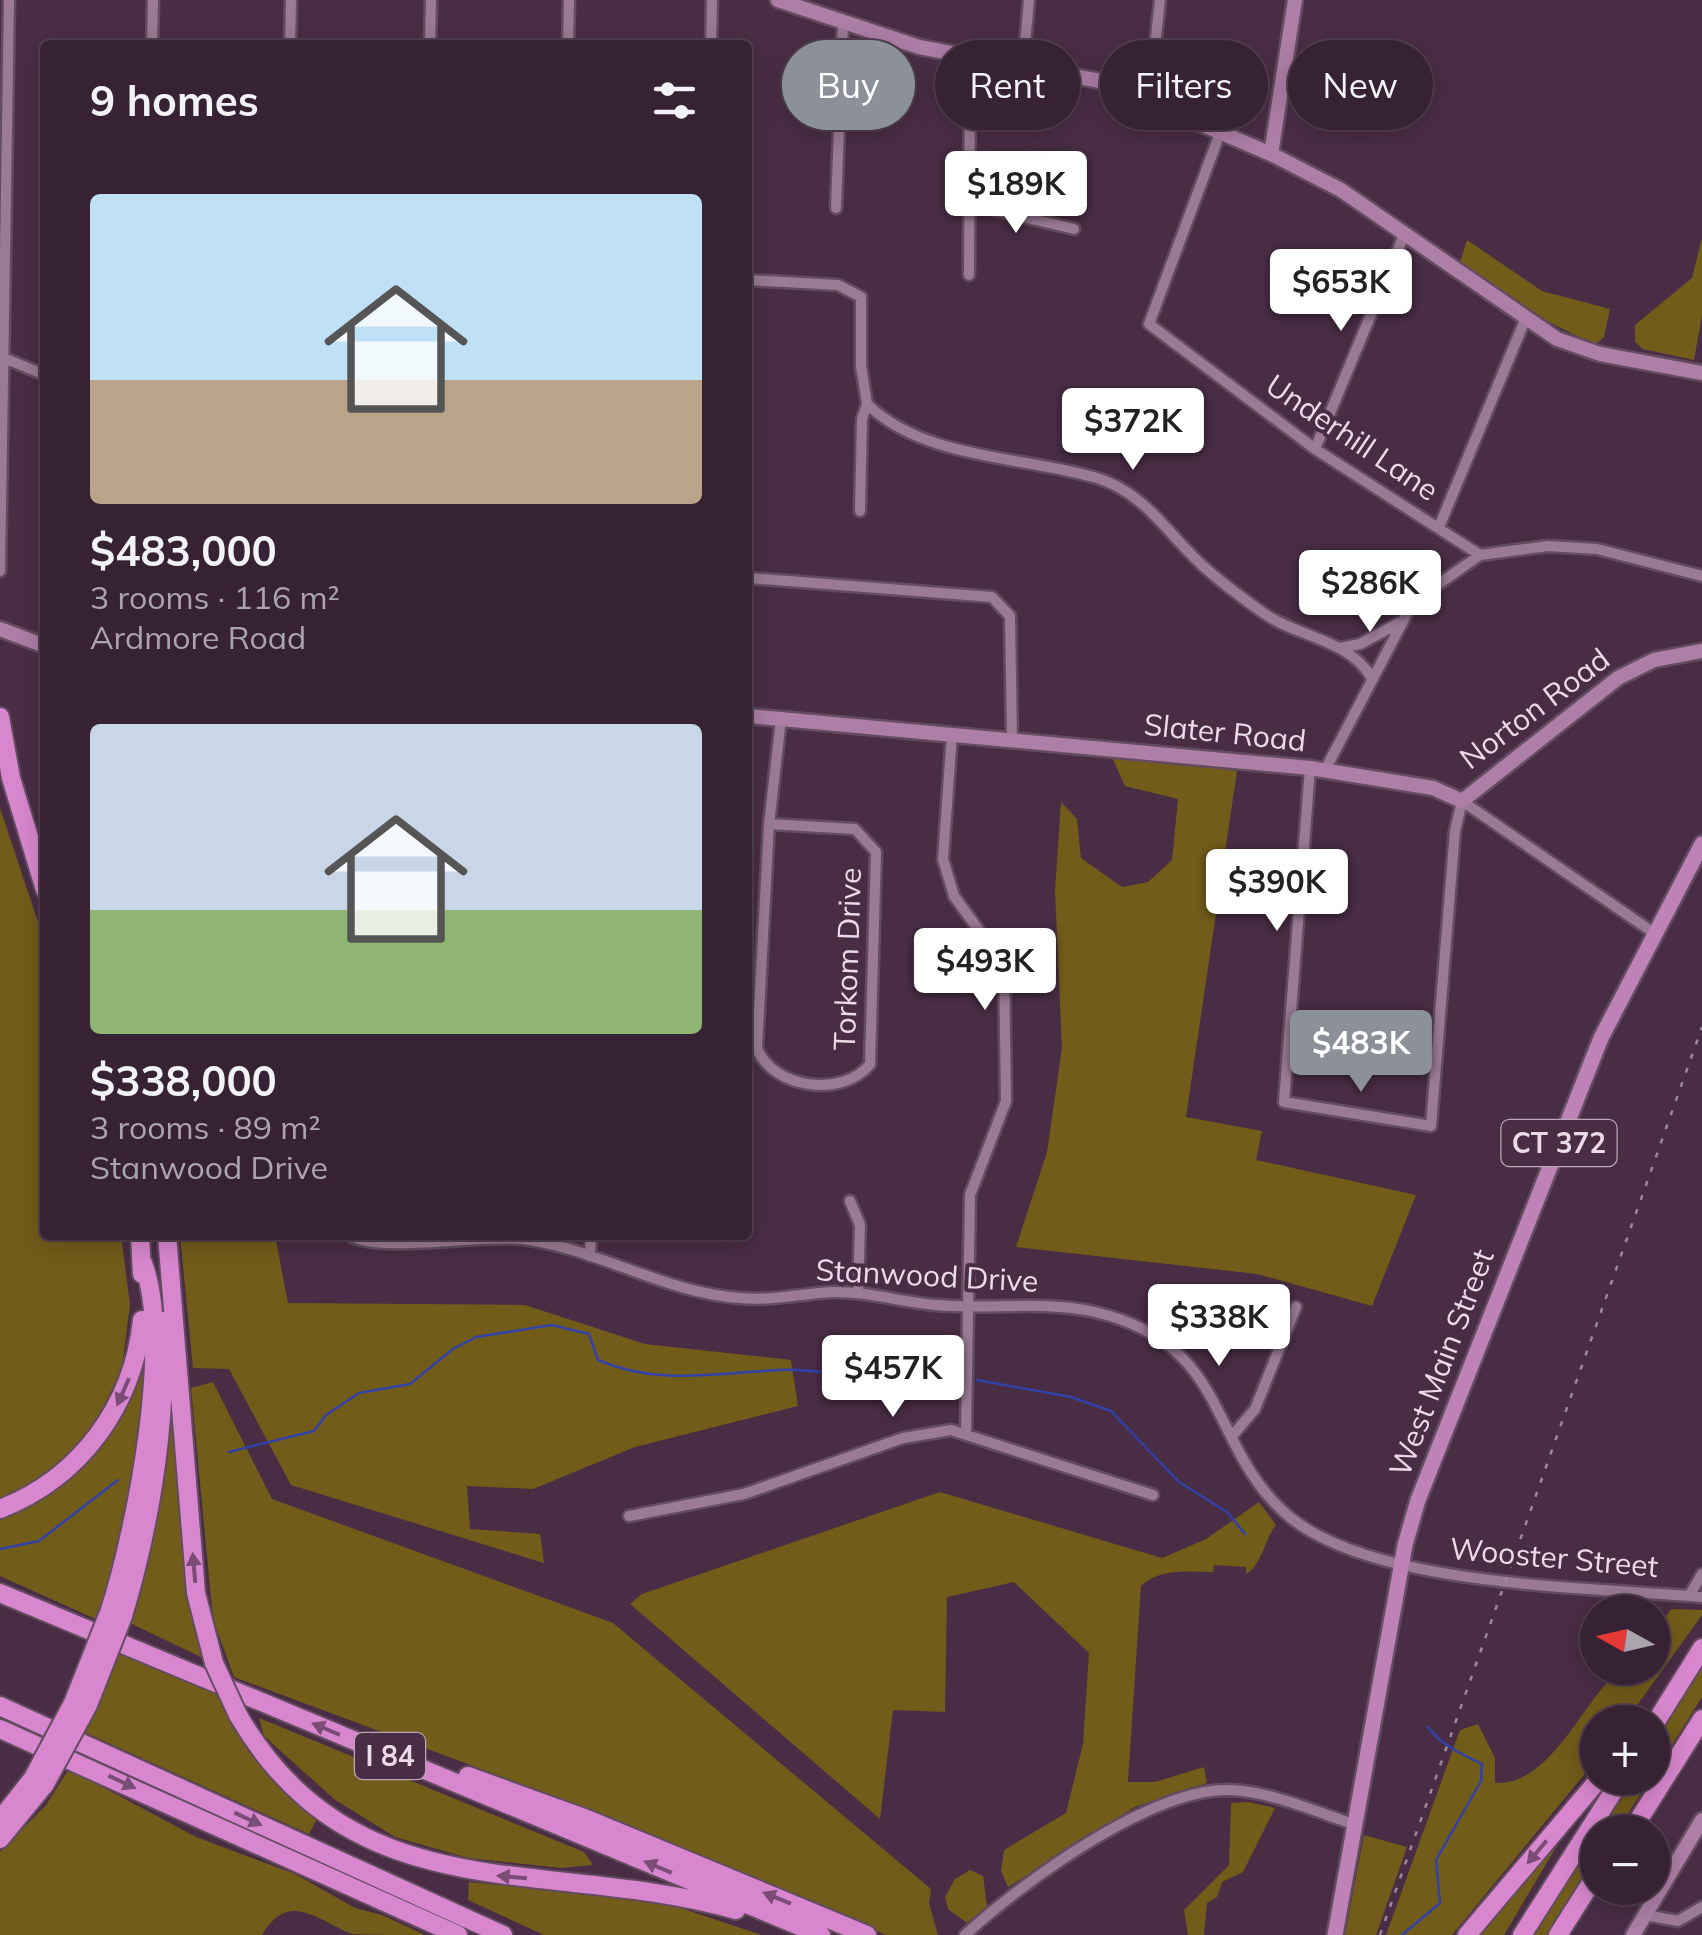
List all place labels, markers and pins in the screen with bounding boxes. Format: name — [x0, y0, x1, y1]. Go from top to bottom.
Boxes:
pin: $189K — [946, 151, 1086, 236]
pin: $653K — [1271, 249, 1411, 334]
pin: $372K — [1063, 388, 1203, 473]
pin: $286K — [1300, 550, 1440, 635]
pin: $390K — [1207, 849, 1347, 934]
pin: $493K — [915, 928, 1055, 1013]
pin: $483K — [1291, 1010, 1431, 1095]
pin: $338K — [1149, 1284, 1289, 1369]
pin: $457K — [823, 1335, 963, 1420]

